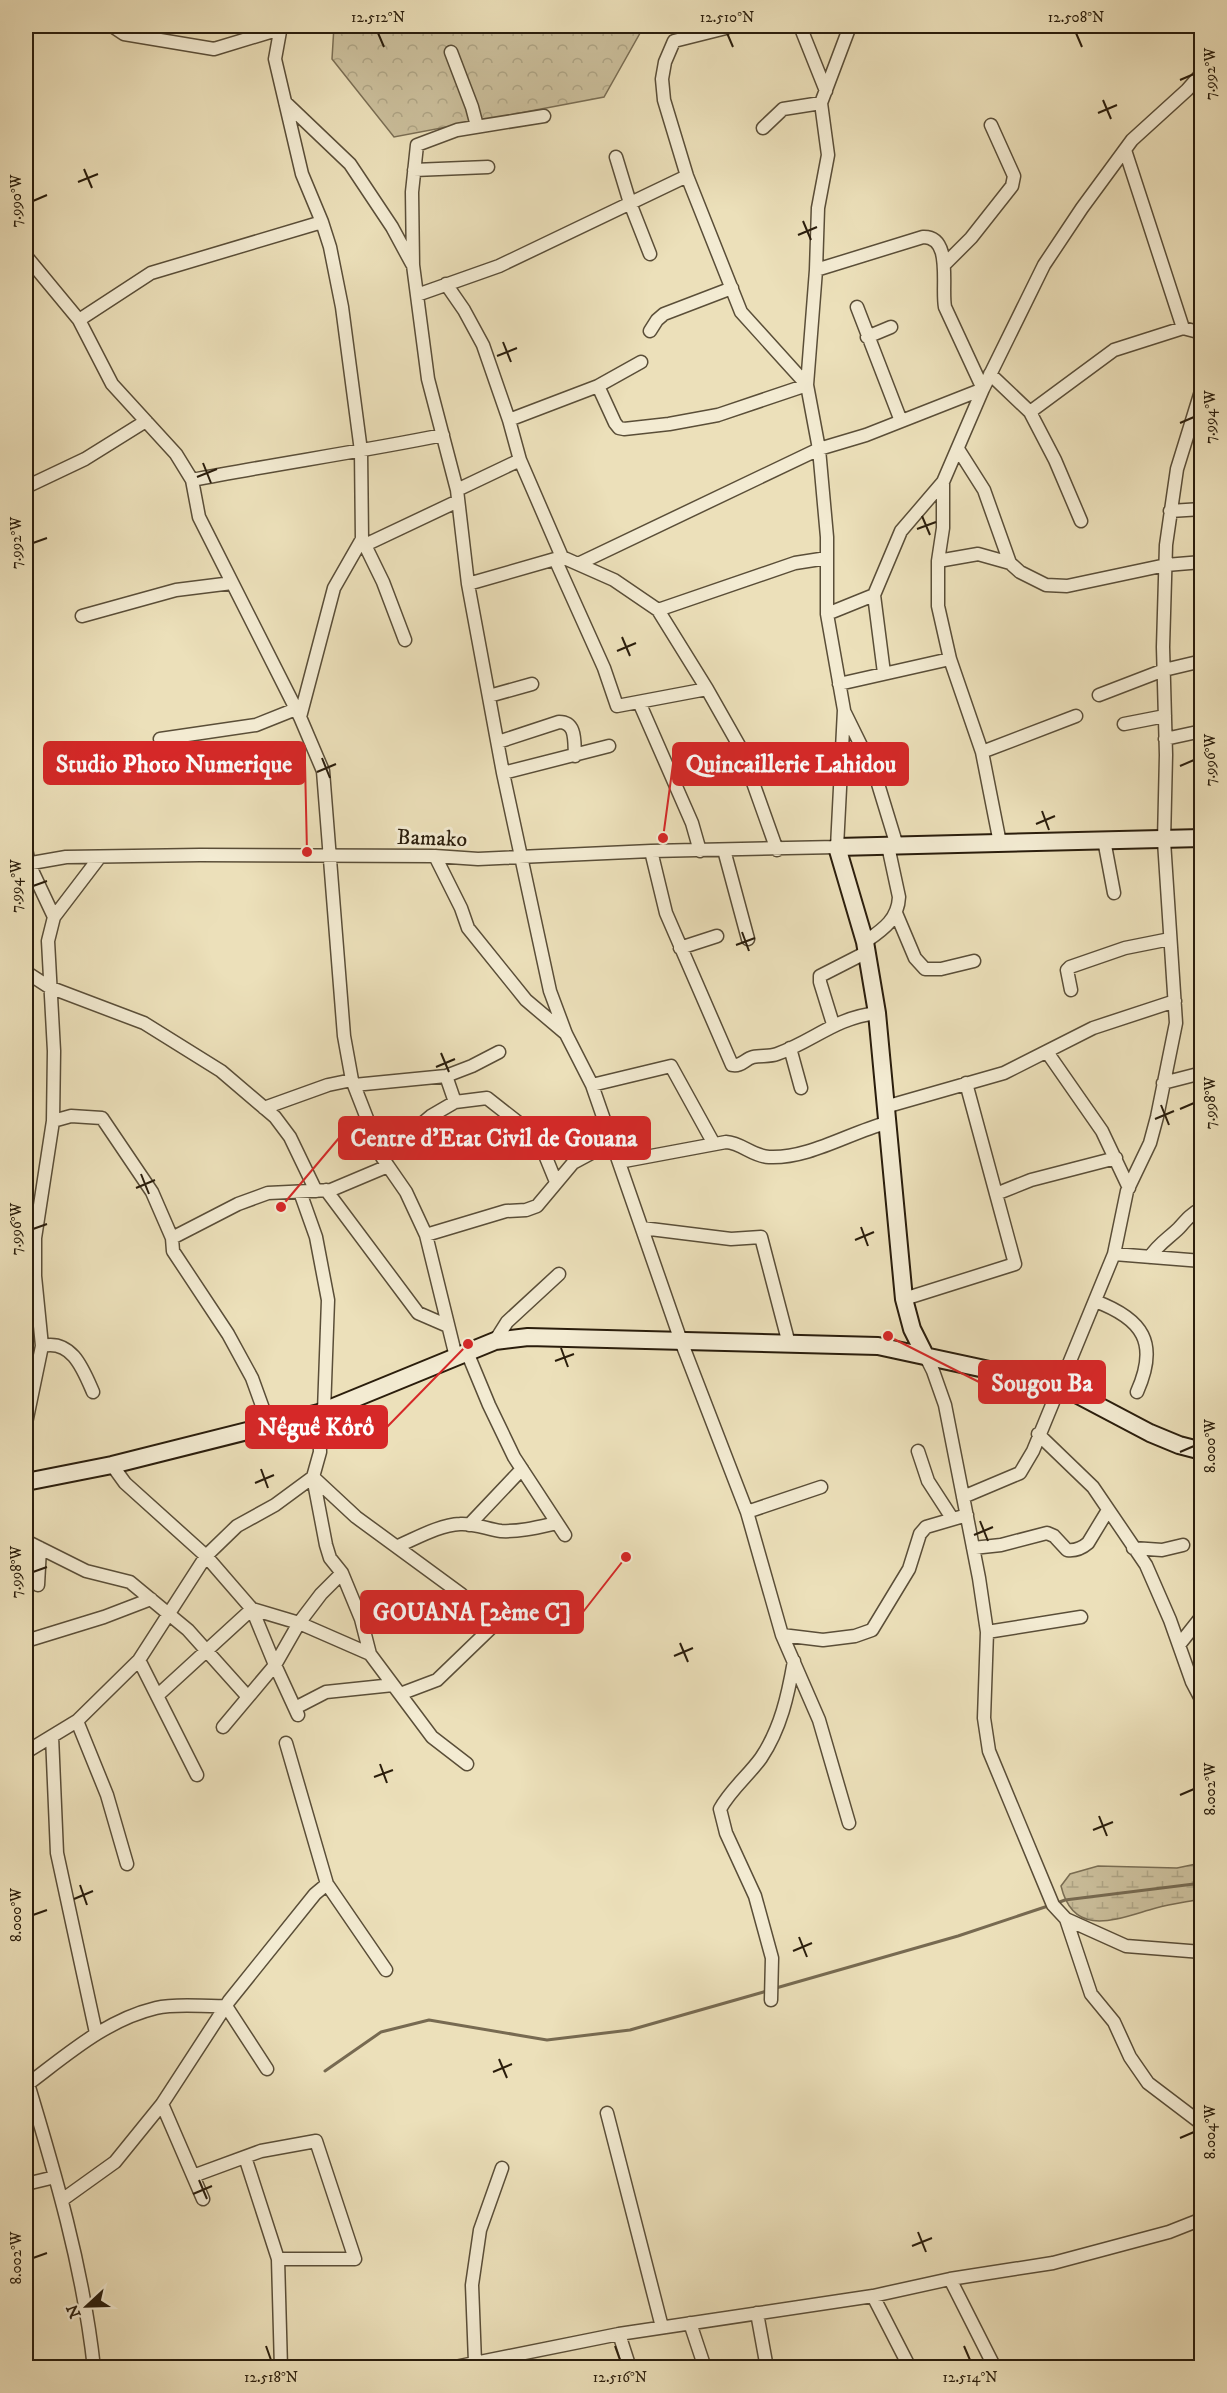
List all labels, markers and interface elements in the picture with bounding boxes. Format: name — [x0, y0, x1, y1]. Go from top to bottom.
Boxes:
text: 12.512°N — [351, 8, 405, 27]
text: 12.510°N — [700, 8, 754, 27]
text: 12.508°N — [1048, 8, 1104, 27]
text: 7.992°W — [1201, 48, 1220, 100]
text: 7.990°W — [7, 174, 26, 227]
text: 7.994°W — [1201, 390, 1220, 444]
text: 7.992°W — [7, 517, 26, 569]
text: 7.996°W — [1201, 733, 1220, 786]
callout: Studio Photo Numerique — [44, 742, 305, 784]
callout: Quincaillerie Lahidou — [673, 743, 908, 785]
text: Studio Photo Numerique — [56, 750, 292, 780]
text: Quincaillerie Lahidou — [686, 750, 897, 780]
street label: Bamako — [396, 824, 468, 853]
text: 7.994°W — [7, 859, 26, 913]
text: 7.998°W — [1201, 1077, 1220, 1129]
callout: Centre d'Etat Civil de Gouana — [339, 1117, 650, 1159]
text: Centre d'Etat Civil de Gouana — [350, 1124, 638, 1154]
text: 7.996°W — [7, 1202, 26, 1255]
callout: Sougou Ba — [979, 1361, 1105, 1403]
text: Sougou Ba — [991, 1369, 1093, 1399]
callout: Nêguê Kôrô — [246, 1406, 387, 1448]
text: Nêguê Kôrô — [258, 1413, 375, 1443]
text: 8.000°W — [1201, 1419, 1220, 1473]
text: 7.998°W — [7, 1546, 26, 1598]
callout: GOUANA [2ème C] — [361, 1591, 583, 1633]
text: GOUANA [2ème C] — [373, 1598, 571, 1628]
text: 8.002°W — [1201, 1762, 1220, 1816]
text: 8.000°W — [7, 1888, 26, 1942]
text: 8.004°W — [1201, 2105, 1220, 2159]
text: 8.002°W — [7, 2231, 26, 2285]
north arrow — [57, 2276, 117, 2336]
text: N — [62, 2301, 86, 2321]
text: 12.518°N — [244, 2368, 298, 2387]
text: 12.516°N — [593, 2368, 647, 2387]
text: 12.514°N — [942, 2368, 998, 2387]

